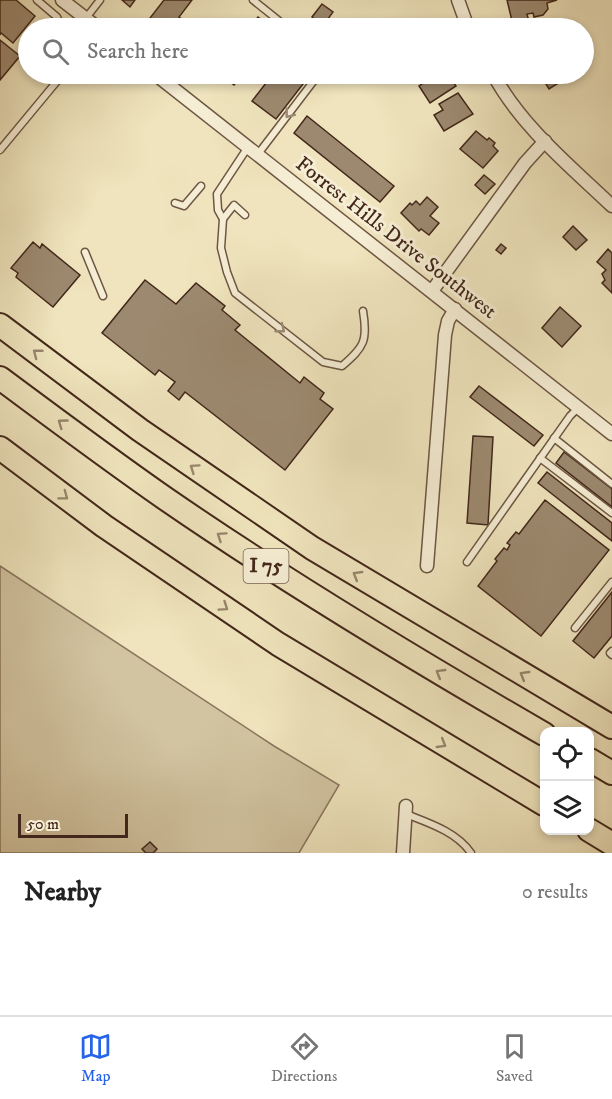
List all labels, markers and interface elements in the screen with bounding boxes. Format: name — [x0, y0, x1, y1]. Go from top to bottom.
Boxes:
search box — [18, 18, 594, 84]
icon: search — [39, 35, 72, 68]
text: Search here — [87, 38, 189, 65]
one-way arrow — [285, 107, 296, 118]
street label: Forrest Hills Drive Southwest — [290, 151, 502, 325]
one-way arrow — [274, 322, 285, 333]
one-way arrow — [32, 349, 43, 360]
one-way arrow — [57, 420, 68, 431]
one-way arrow — [189, 464, 200, 475]
one-way arrow — [57, 489, 68, 500]
one-way arrow — [217, 532, 228, 543]
road number: I 75 — [244, 549, 288, 583]
one-way arrow — [353, 571, 363, 582]
one-way arrow — [217, 600, 228, 611]
one-way arrow — [436, 668, 446, 680]
one-way arrow — [520, 671, 530, 683]
map controls — [540, 727, 594, 835]
button: locate — [540, 727, 594, 781]
one-way arrow — [436, 737, 446, 748]
button: layers — [540, 781, 594, 835]
scale bar — [18, 811, 128, 838]
text: 50 m — [27, 814, 59, 834]
text: Nearby — [24, 876, 101, 909]
text: 0 results — [522, 880, 588, 905]
tab: Map — [79, 1030, 112, 1086]
tab: Directions — [271, 1030, 337, 1086]
tab: Saved — [496, 1030, 533, 1086]

